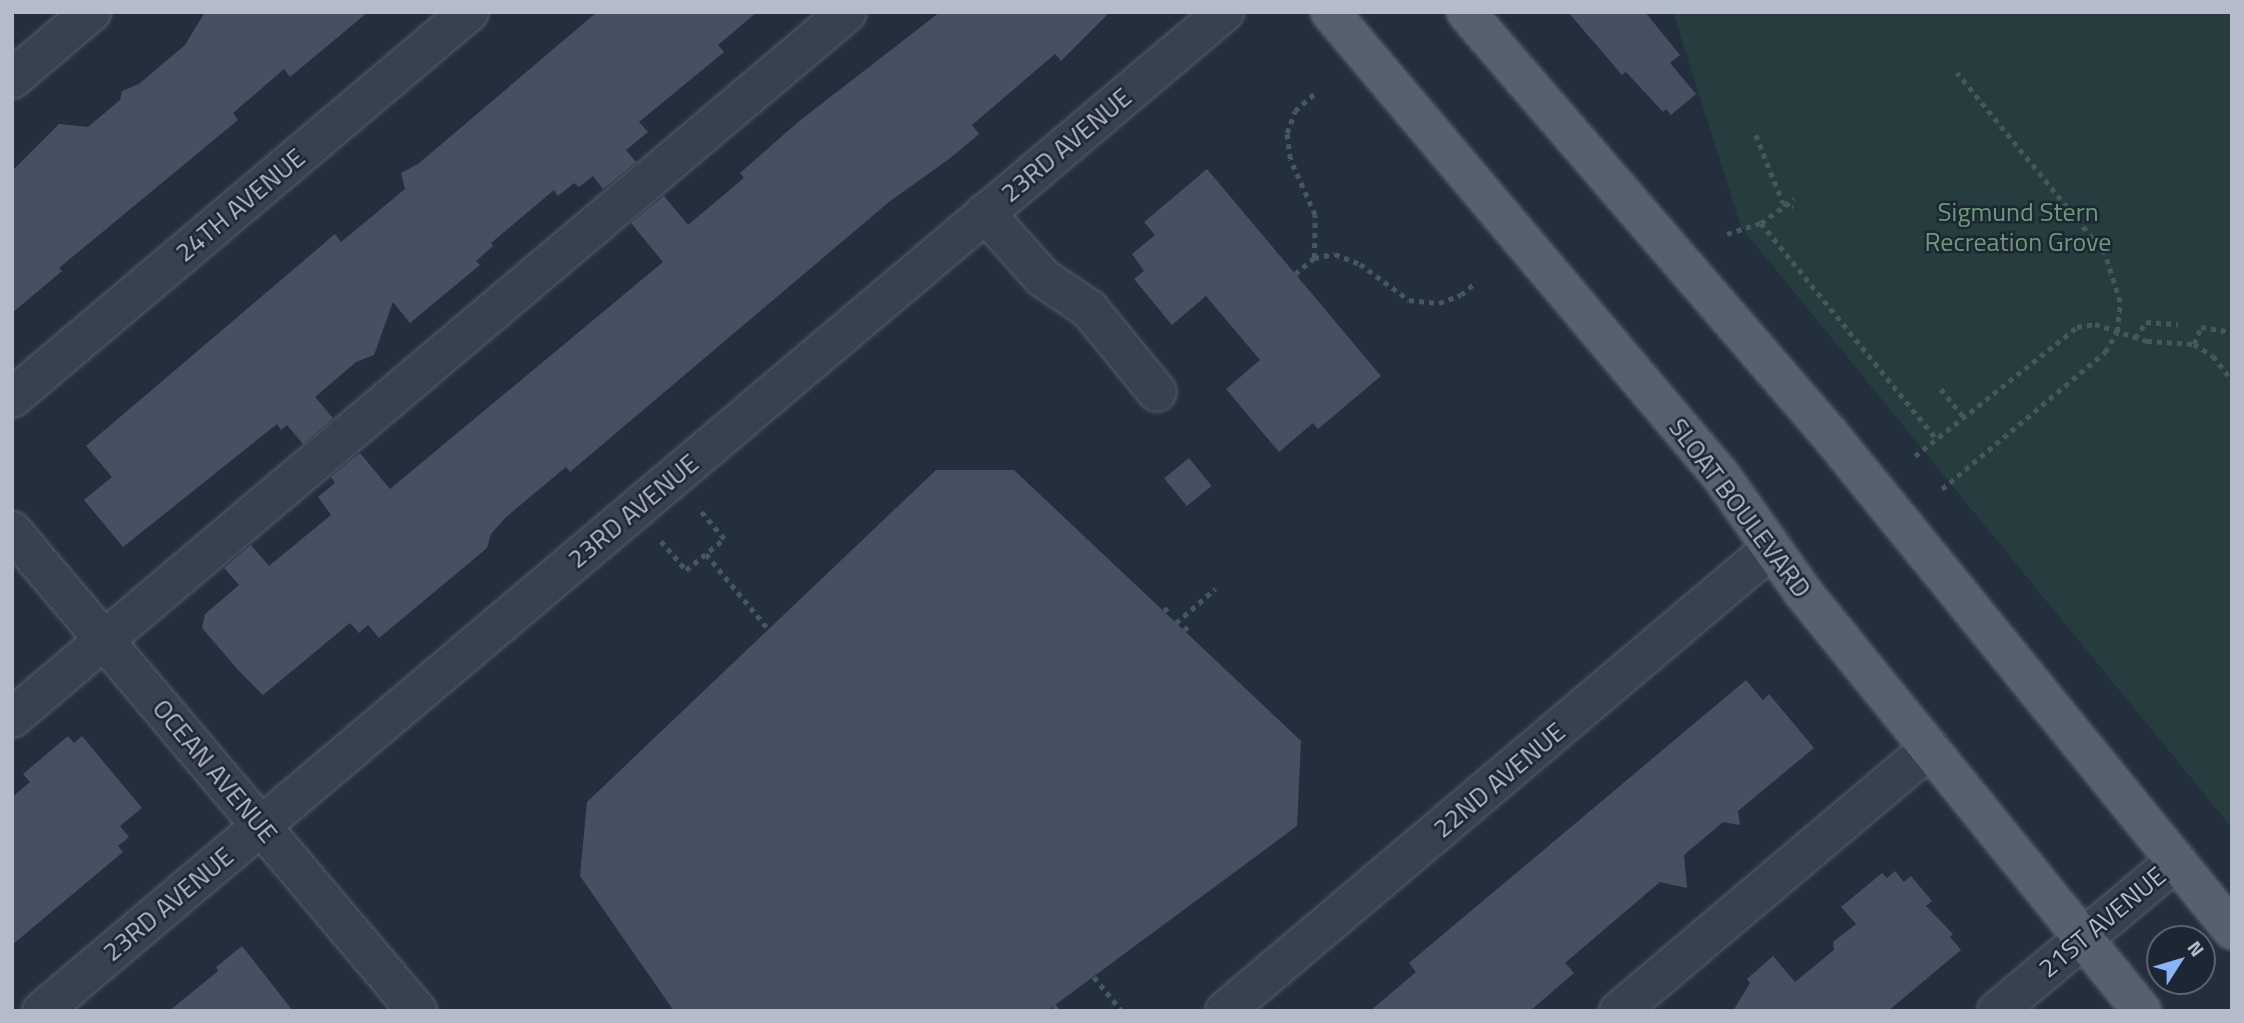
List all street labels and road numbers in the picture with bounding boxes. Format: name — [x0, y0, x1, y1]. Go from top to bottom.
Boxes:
street label: 23RD AVENUE — [994, 81, 1138, 209]
street label: 24TH AVENUE — [169, 142, 311, 268]
street label: SLOAT BOULEVARD — [1663, 412, 1817, 604]
street label: 23RD AVENUE — [561, 447, 705, 575]
street label: OCEAN AVENUE — [146, 693, 284, 849]
street label: 22ND AVENUE — [1427, 716, 1571, 844]
street label: 23RD AVENUE — [96, 840, 240, 968]
street label: 21ST AVENUE — [2032, 860, 2172, 984]

